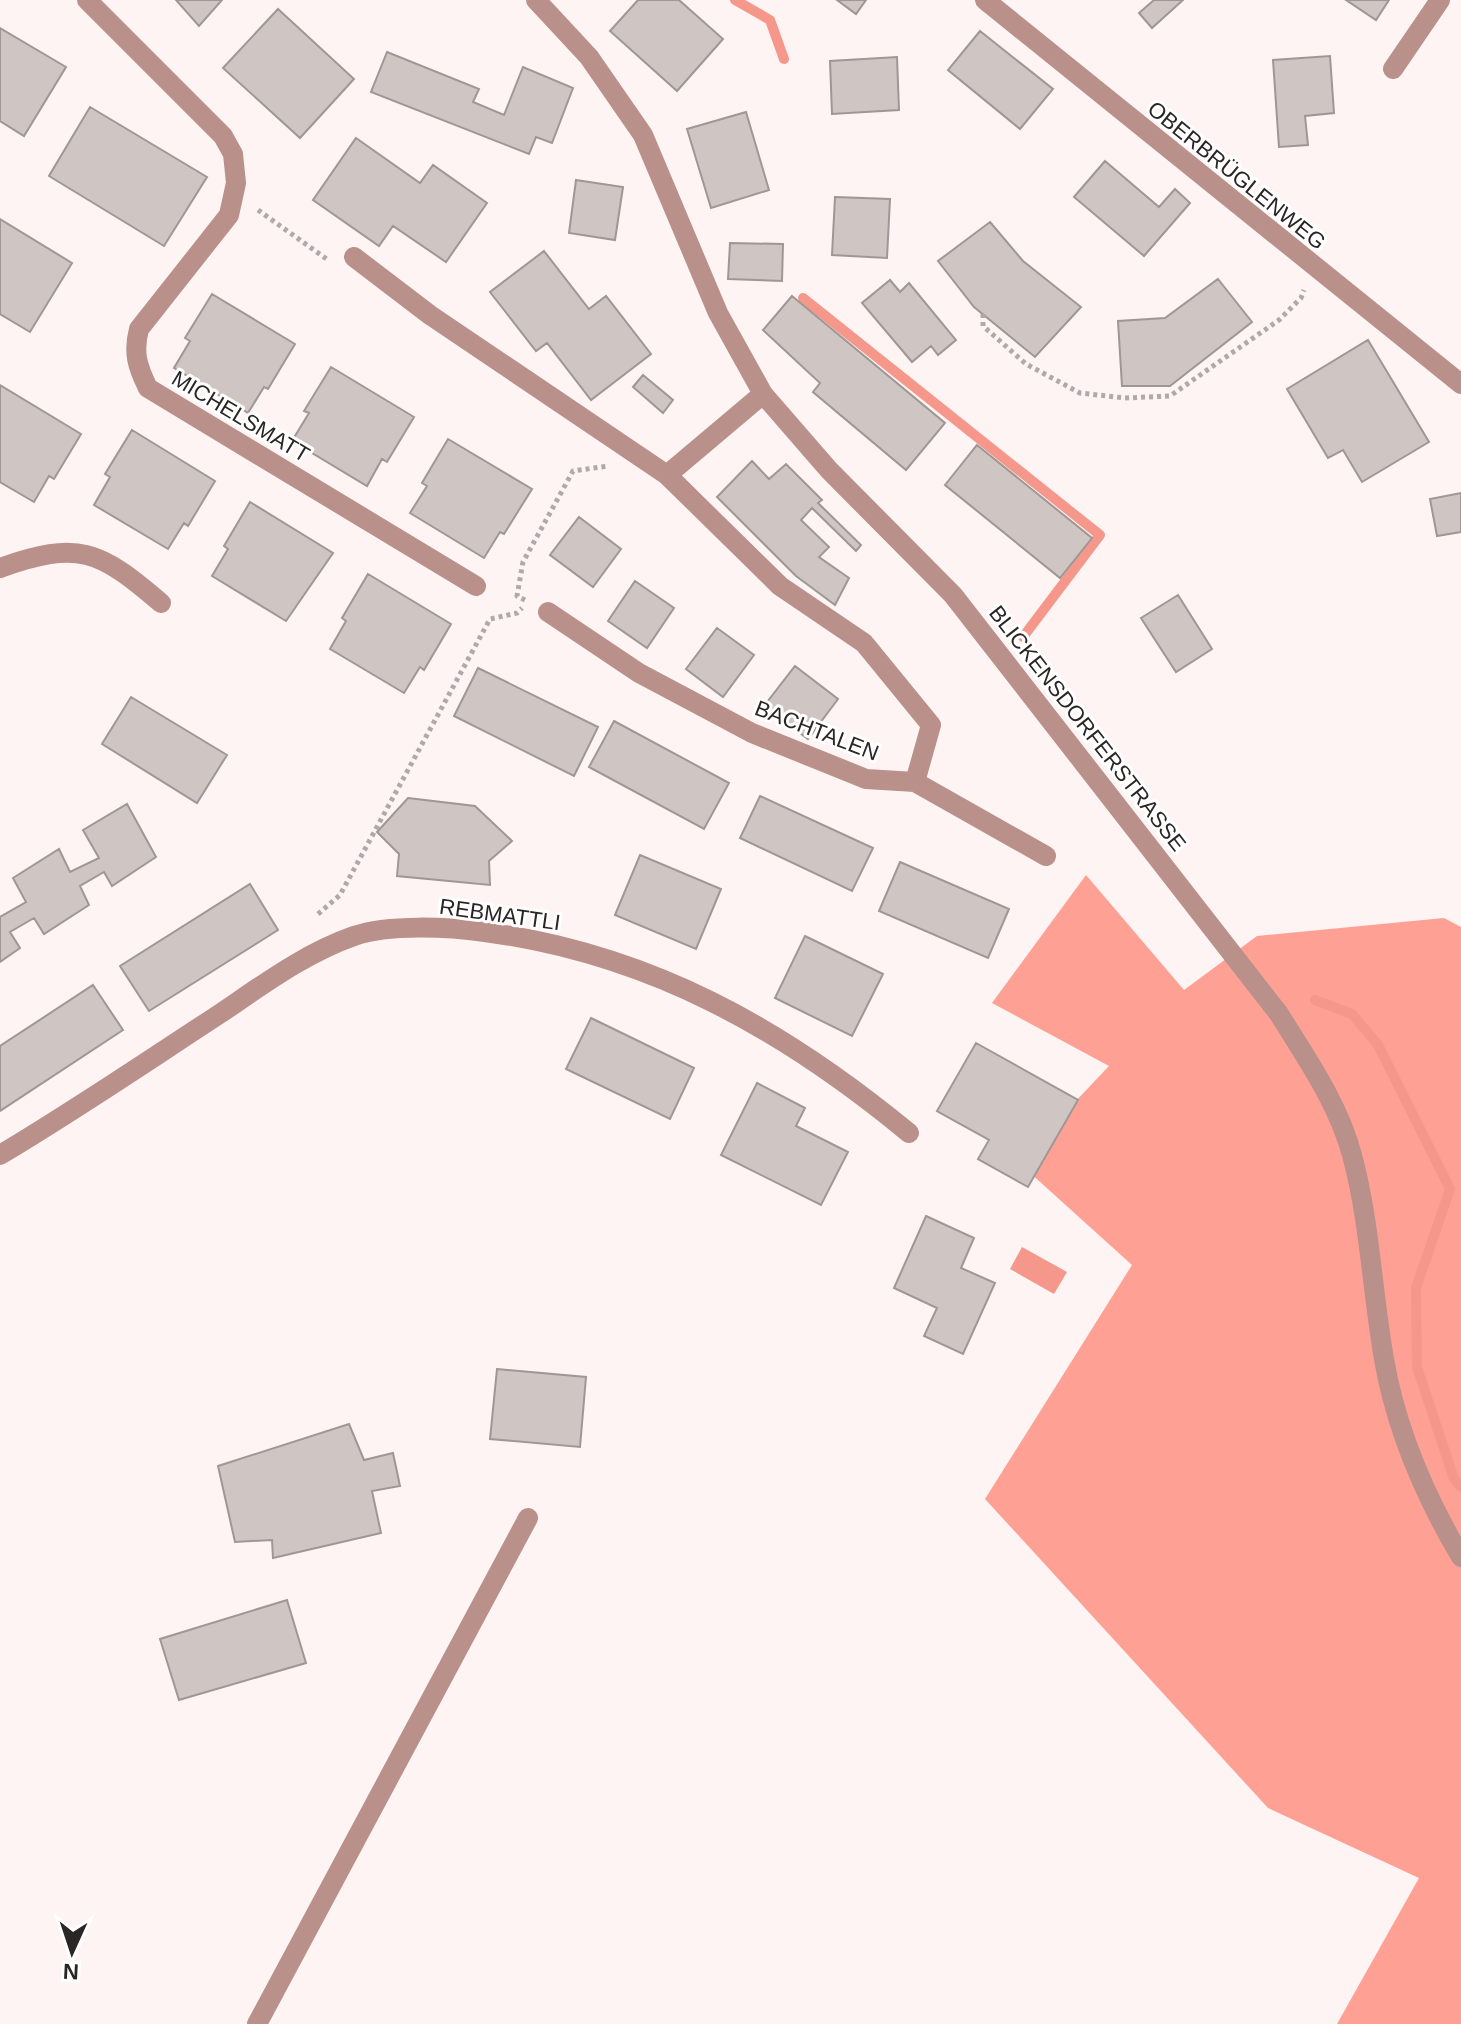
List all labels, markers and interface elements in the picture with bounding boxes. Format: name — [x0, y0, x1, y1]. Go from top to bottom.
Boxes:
street label: OBERBRÜGLENWEG — [1143, 96, 1331, 255]
street label: MICHELSMATT — [167, 366, 314, 467]
street label: BLICKENSDORFERSTRASSE — [984, 601, 1191, 856]
street label: BACHTALEN — [751, 695, 882, 766]
street label: REBMATTLI — [438, 894, 562, 935]
north arrow — [32, 1912, 112, 1992]
text: N — [62, 1959, 80, 1984]

